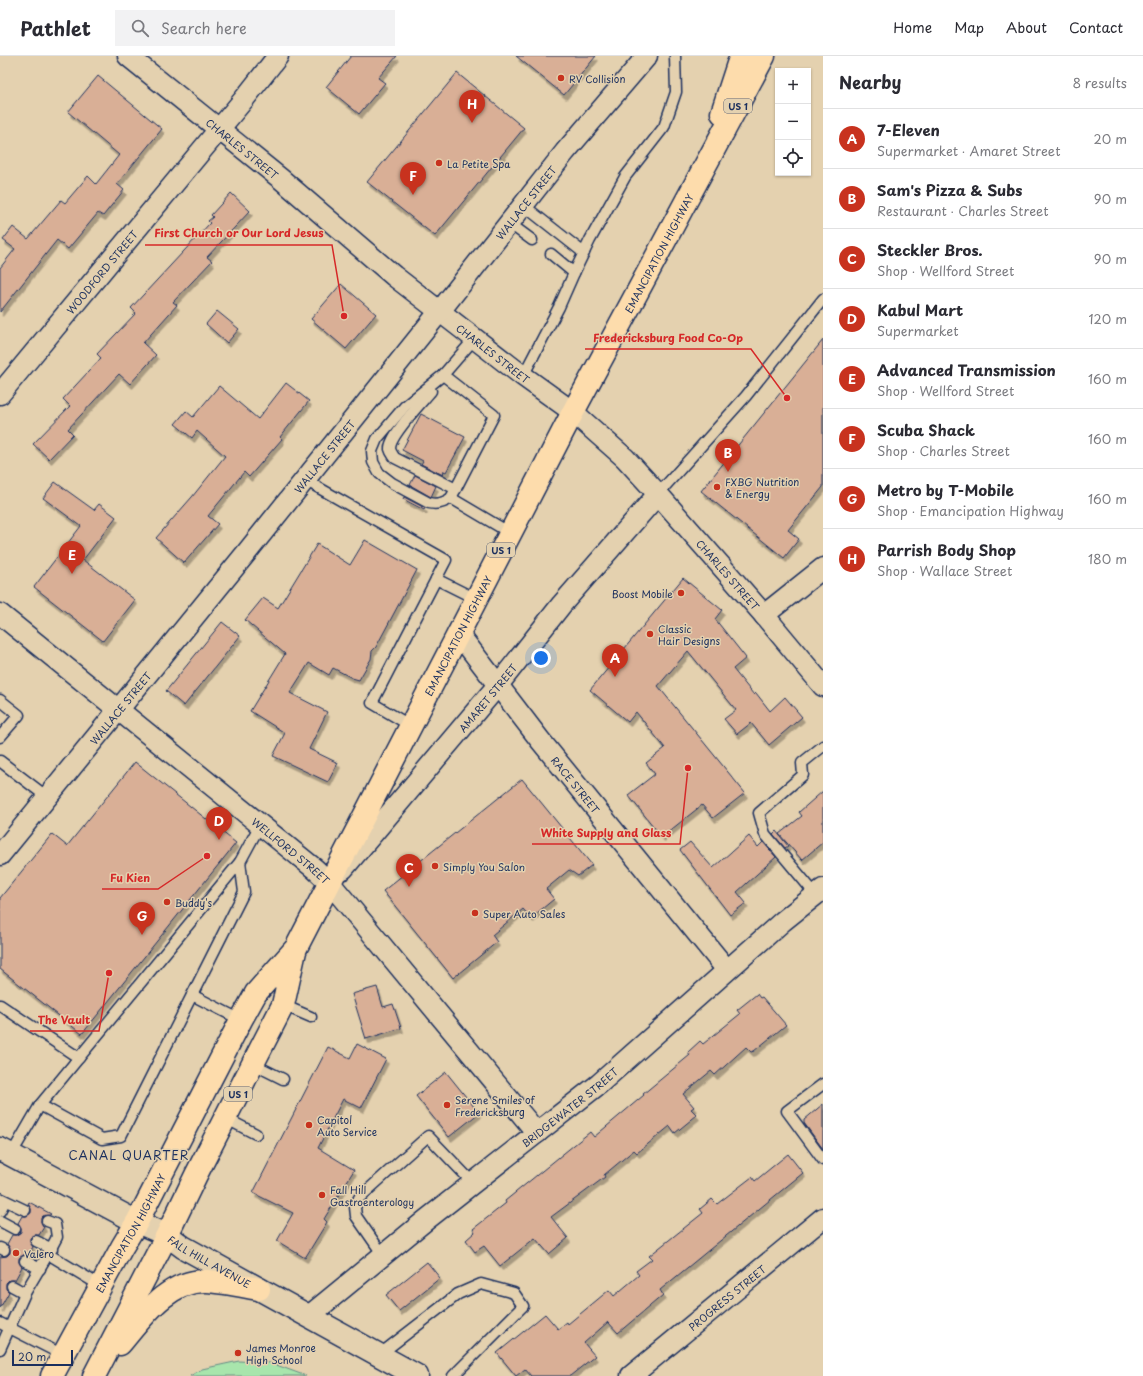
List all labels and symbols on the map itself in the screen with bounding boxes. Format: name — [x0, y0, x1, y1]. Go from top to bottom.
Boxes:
place label: RV Collision — [569, 71, 625, 86]
marker: RV Collision — [556, 73, 566, 83]
pin: H — [459, 90, 485, 123]
road number: US 1 — [724, 99, 752, 113]
street label: CHARLES STREET — [203, 114, 282, 182]
place label: La Petite Spa — [447, 156, 511, 171]
marker: La Petite Spa — [434, 158, 444, 168]
pin: F — [400, 162, 426, 195]
street label: WALLACE STREET — [492, 162, 559, 242]
street label: EMANCIPATION HIGHWAY — [620, 190, 697, 315]
callout: First Church or Our Lord Jesus — [145, 222, 332, 245]
text: First Church or Our Lord Jesus — [154, 224, 324, 241]
street label: WOODFORD STREET — [62, 226, 141, 317]
street label: CHARLES STREET — [454, 320, 533, 386]
callout: Fredericksburg Food Co-Op — [585, 326, 751, 349]
text: Fredericksburg Food Co-Op — [593, 329, 743, 346]
street label: WALLACE STREET — [290, 416, 358, 496]
pin: B — [715, 439, 741, 472]
place label: FXBG Nutrition & Energy — [725, 474, 799, 502]
marker: FXBG Nutrition & Energy — [712, 482, 722, 492]
street label: CHARLES STREET — [693, 536, 763, 613]
pin: E — [59, 541, 85, 574]
road number: US 1 — [487, 543, 515, 557]
street label: EMANCIPATION HIGHWAY — [420, 572, 495, 698]
place label: Boost Mobile — [612, 586, 673, 601]
marker: Boost Mobile — [676, 588, 686, 598]
place label: Classic Hair Designs — [658, 621, 720, 648]
marker: Classic Hair Designs — [645, 629, 655, 639]
pin: A — [602, 644, 628, 677]
your location — [531, 648, 551, 668]
street label: AMARET STREET — [454, 659, 520, 735]
street label: WALLACE STREET — [86, 668, 154, 747]
street label: RACE STREET — [548, 753, 604, 816]
pin: D — [206, 807, 232, 840]
street label: WELLFORD STREET — [249, 813, 334, 887]
callout: White Supply and Glass — [532, 821, 680, 844]
text: White Supply and Glass — [541, 824, 672, 841]
pin: C — [396, 854, 422, 887]
place label: Simply You Salon — [443, 859, 525, 875]
marker: Simply You Salon — [430, 861, 440, 871]
callout: Fu Kien — [102, 866, 158, 889]
text: Fu Kien — [110, 869, 150, 886]
place label: Buddy's — [175, 895, 212, 910]
marker: Buddy's — [162, 897, 172, 907]
pin: G — [129, 902, 155, 935]
place label: Super Auto Sales — [483, 906, 566, 921]
marker: Super Auto Sales — [470, 908, 480, 918]
callout: The Vault — [30, 1008, 99, 1031]
text: The Vault — [38, 1011, 90, 1028]
street label: BRIDGEWATER STREET — [518, 1063, 621, 1150]
road number: US 1 — [224, 1087, 252, 1101]
place label: Serene Smiles of Fredericksburg — [455, 1092, 535, 1119]
marker: Serene Smiles of Fredericksburg — [442, 1100, 452, 1110]
place label: Capitol Auto Service — [317, 1112, 377, 1139]
marker: Capitol Auto Service — [304, 1120, 314, 1130]
district label: CANAL QUARTER — [68, 1146, 190, 1164]
street label: EMANCIPATION HIGHWAY — [91, 1170, 169, 1295]
place label: Fall Hill Gastroenterology — [330, 1182, 414, 1210]
marker: Fall Hill Gastroenterology — [317, 1190, 327, 1200]
street label: FALL HILL AVENUE — [165, 1231, 254, 1291]
place label: Valero — [24, 1246, 55, 1261]
marker: Valero — [11, 1248, 21, 1258]
street label: PROGRESS STREET — [685, 1261, 769, 1334]
place label: James Monroe High School — [246, 1340, 316, 1367]
scale bar — [12, 1348, 73, 1367]
marker: James Monroe High School — [233, 1348, 243, 1358]

